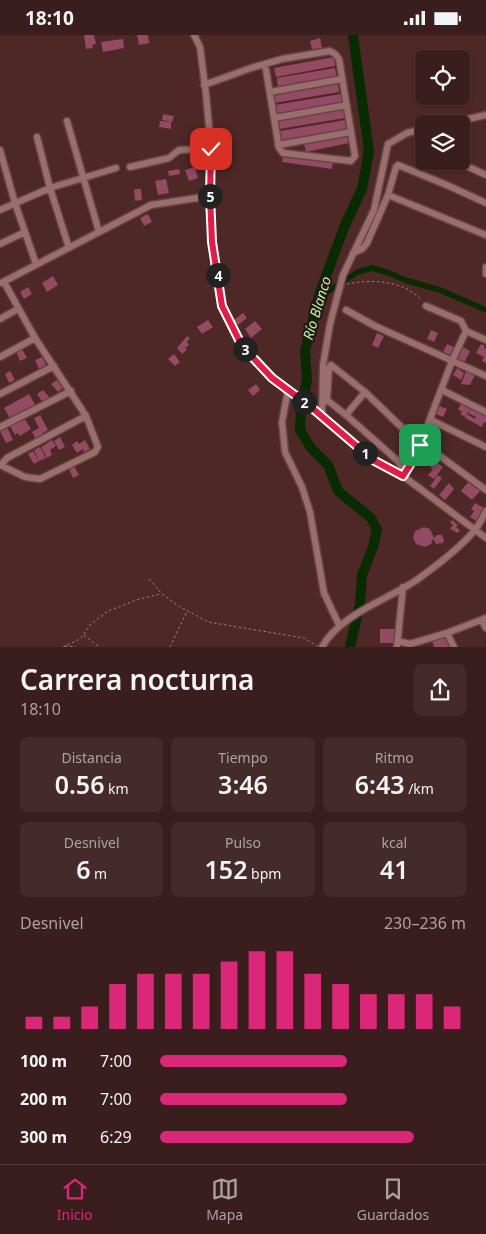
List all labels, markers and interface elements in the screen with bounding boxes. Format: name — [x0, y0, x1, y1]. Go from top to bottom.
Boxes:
text: 18:10 — [25, 5, 74, 31]
map controls — [415, 50, 470, 170]
button: locate — [415, 50, 470, 105]
button: layers — [415, 115, 470, 170]
pin — [190, 128, 232, 170]
icon: check — [197, 135, 225, 163]
pin: 5 — [198, 183, 222, 209]
text: 5 — [206, 187, 215, 206]
pin: 4 — [206, 263, 230, 287]
text: 4 — [214, 266, 223, 285]
water label: Río Blanco — [298, 274, 335, 342]
pin: 3 — [232, 337, 258, 361]
text: 3 — [241, 340, 250, 359]
pin: 2 — [292, 389, 316, 415]
text: 2 — [300, 393, 309, 412]
pin — [399, 424, 441, 466]
icon: arrive — [406, 431, 434, 459]
pin: 1 — [352, 441, 378, 465]
text: 1 — [361, 444, 370, 463]
text: Carrera nocturna — [20, 660, 254, 698]
button: share — [414, 664, 466, 716]
text: 18:10 — [20, 698, 61, 720]
text: Distancia — [62, 748, 122, 767]
text: Tiempo — [218, 748, 268, 767]
text: Ritmo — [375, 748, 414, 767]
text: 0.56 — [55, 767, 104, 801]
text: 3:46 — [218, 767, 268, 801]
text: 6:43 — [355, 767, 405, 801]
text: km — [104, 779, 129, 798]
text: /km — [405, 779, 434, 798]
text: Desnivel — [64, 833, 120, 852]
text: Pulso — [225, 833, 261, 852]
text: kcal — [381, 833, 407, 852]
text: 6 — [76, 852, 90, 886]
text: 152 — [205, 852, 247, 886]
text: 41 — [380, 852, 409, 886]
text: m — [90, 864, 107, 883]
text: bpm — [247, 864, 281, 883]
text: Desnivel — [20, 912, 84, 934]
text: 230–236 m — [384, 912, 466, 934]
text: 100 m — [20, 1050, 67, 1072]
text: 7:00 — [100, 1050, 132, 1072]
text: 200 m — [20, 1088, 67, 1110]
text: 7:00 — [100, 1088, 132, 1110]
text: 300 m — [20, 1126, 67, 1148]
text: 6:29 — [100, 1126, 132, 1148]
tab: Inicio — [57, 1175, 93, 1224]
tab: Mapa — [206, 1175, 243, 1224]
tab: Guardados — [357, 1175, 429, 1224]

